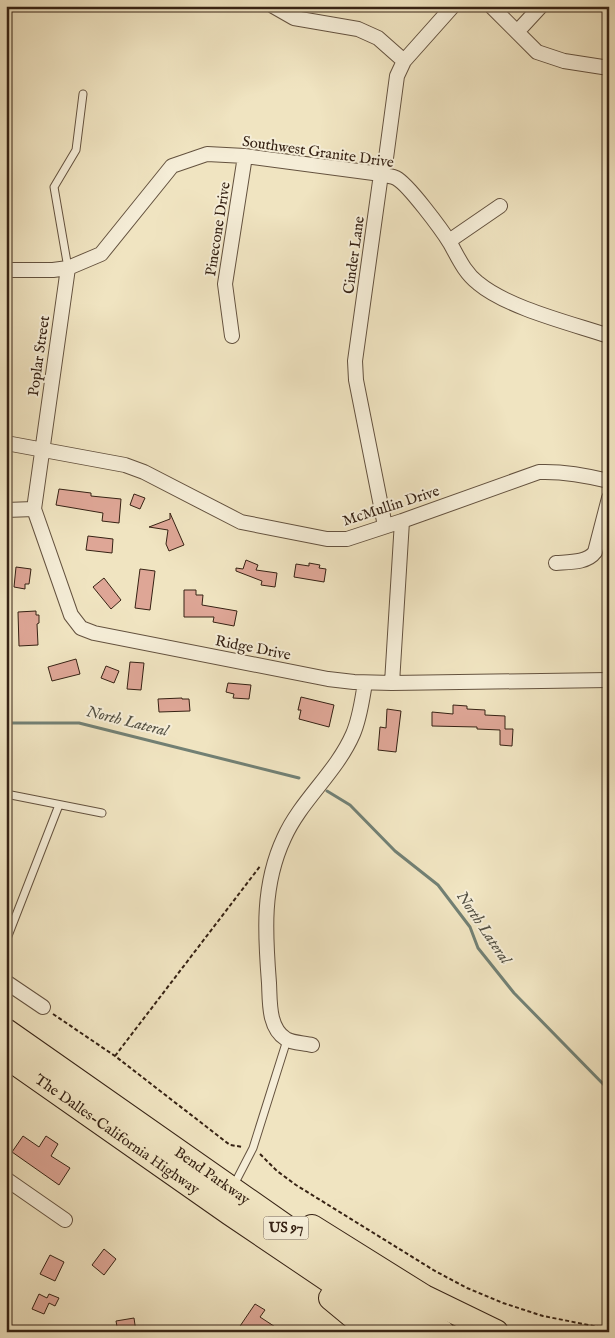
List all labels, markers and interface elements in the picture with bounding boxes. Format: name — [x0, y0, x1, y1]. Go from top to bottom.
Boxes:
street label: Southwest Granite Drive — [241, 132, 395, 172]
street label: Pinecone Drive — [201, 180, 235, 277]
street label: Cinder Lane — [339, 215, 369, 295]
street label: Poplar Street — [24, 314, 54, 398]
street label: McMullin Drive — [340, 481, 442, 531]
street label: Ridge Drive — [214, 631, 292, 665]
water label: North Lateral — [84, 702, 171, 742]
water label: North Lateral — [451, 888, 515, 969]
street label: The Dalles-California Highway — [31, 1070, 204, 1199]
street label: Bend Parkway — [171, 1142, 254, 1209]
road number: US 97 — [264, 1216, 308, 1240]

